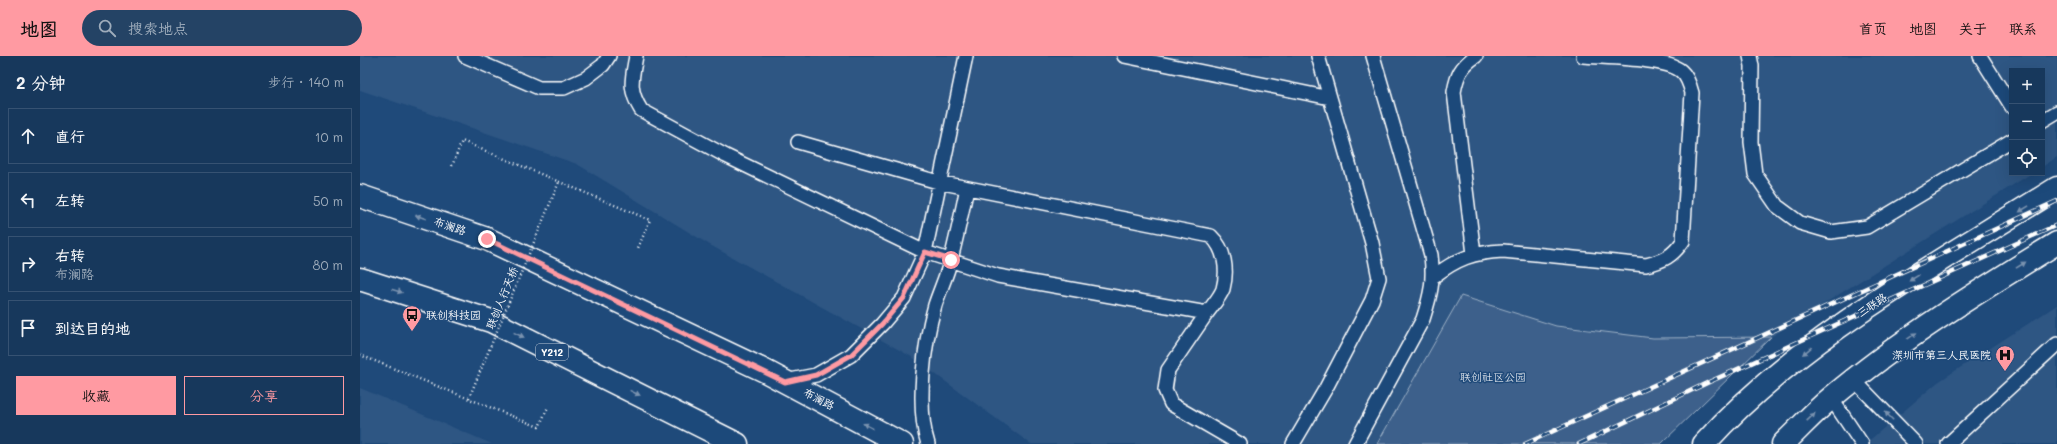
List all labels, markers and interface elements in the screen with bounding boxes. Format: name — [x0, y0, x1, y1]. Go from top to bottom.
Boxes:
search box — [82, 10, 362, 46]
text: 地图 — [20, 16, 58, 41]
icon: search — [96, 17, 118, 39]
text: 搜索地点 — [128, 18, 188, 38]
text: 首页 — [1859, 19, 1887, 38]
text: 地图 — [1909, 19, 1937, 38]
text: 关于 — [1959, 19, 1987, 38]
text: 联系 — [2009, 19, 2037, 38]
map controls — [2009, 68, 2045, 176]
button: + — [2009, 68, 2045, 104]
text: 2 分钟 — [16, 71, 66, 93]
text: 步行 · 140 m — [268, 73, 344, 90]
button: − — [2009, 104, 2045, 140]
icon: ahead — [17, 125, 39, 147]
text: 直行 — [55, 126, 85, 146]
text: 10 m — [315, 128, 343, 145]
button: locate — [2009, 140, 2045, 176]
icon: left — [17, 189, 39, 211]
text: 左转 — [55, 190, 85, 210]
text: 50 m — [313, 192, 343, 209]
one-way arrow — [2018, 205, 2030, 212]
one-way arrow — [414, 213, 426, 219]
street label: 布澜路 — [432, 213, 468, 238]
route end — [478, 230, 496, 248]
text: 右转 — [55, 245, 85, 265]
route start — [942, 251, 960, 269]
icon: right — [17, 253, 39, 275]
text: 80 m — [313, 256, 343, 273]
one-way arrow — [2016, 261, 2026, 269]
street label: 联创人行天桥 — [482, 264, 521, 331]
text: 布澜路 — [55, 265, 94, 282]
one-way arrow — [1909, 274, 1919, 282]
one-way arrow — [391, 288, 403, 294]
street label: 三联路 — [1854, 289, 1890, 320]
bus stop icon: 联创科技园 — [401, 304, 423, 332]
place label: 联创科技园 — [426, 307, 481, 322]
icon: arrive — [17, 317, 39, 339]
text: 到达目的地 — [55, 318, 130, 338]
one-way arrow — [513, 332, 525, 338]
one-way arrow — [1907, 332, 1918, 340]
road number: Y212 — [536, 344, 568, 360]
hospital icon: 深圳市第三人民医院 — [1994, 344, 2016, 372]
one-way arrow — [1801, 346, 1812, 355]
place label: 深圳市第三人民医院 — [1892, 347, 1991, 362]
park label: 联创社区公园 — [1460, 369, 1526, 384]
button: 收藏 — [16, 376, 176, 415]
button: 分享 — [184, 376, 344, 415]
street label: 布澜路 — [801, 384, 837, 413]
one-way arrow — [630, 390, 641, 396]
one-way arrow — [1884, 411, 1894, 421]
one-way arrow — [1806, 412, 1816, 422]
one-way arrow — [862, 422, 873, 429]

